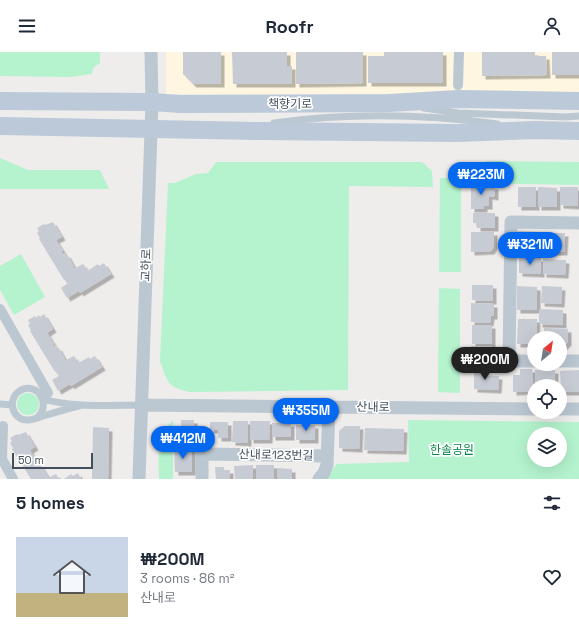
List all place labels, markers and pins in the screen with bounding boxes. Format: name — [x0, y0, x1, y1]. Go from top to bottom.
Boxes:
pin: ₩223M — [453, 162, 509, 196]
pin: ₩321M — [502, 232, 558, 266]
pin: ₩200M — [457, 347, 513, 381]
pin: ₩355M — [278, 398, 334, 432]
pin: ₩412M — [155, 426, 211, 460]

